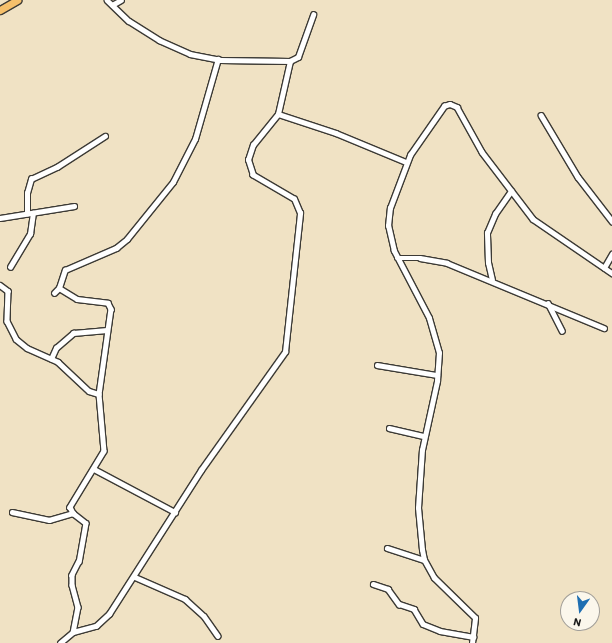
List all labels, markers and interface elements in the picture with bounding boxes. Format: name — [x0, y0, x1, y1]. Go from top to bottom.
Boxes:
north arrow — [560, 591, 600, 631]
text: N — [572, 615, 582, 629]

